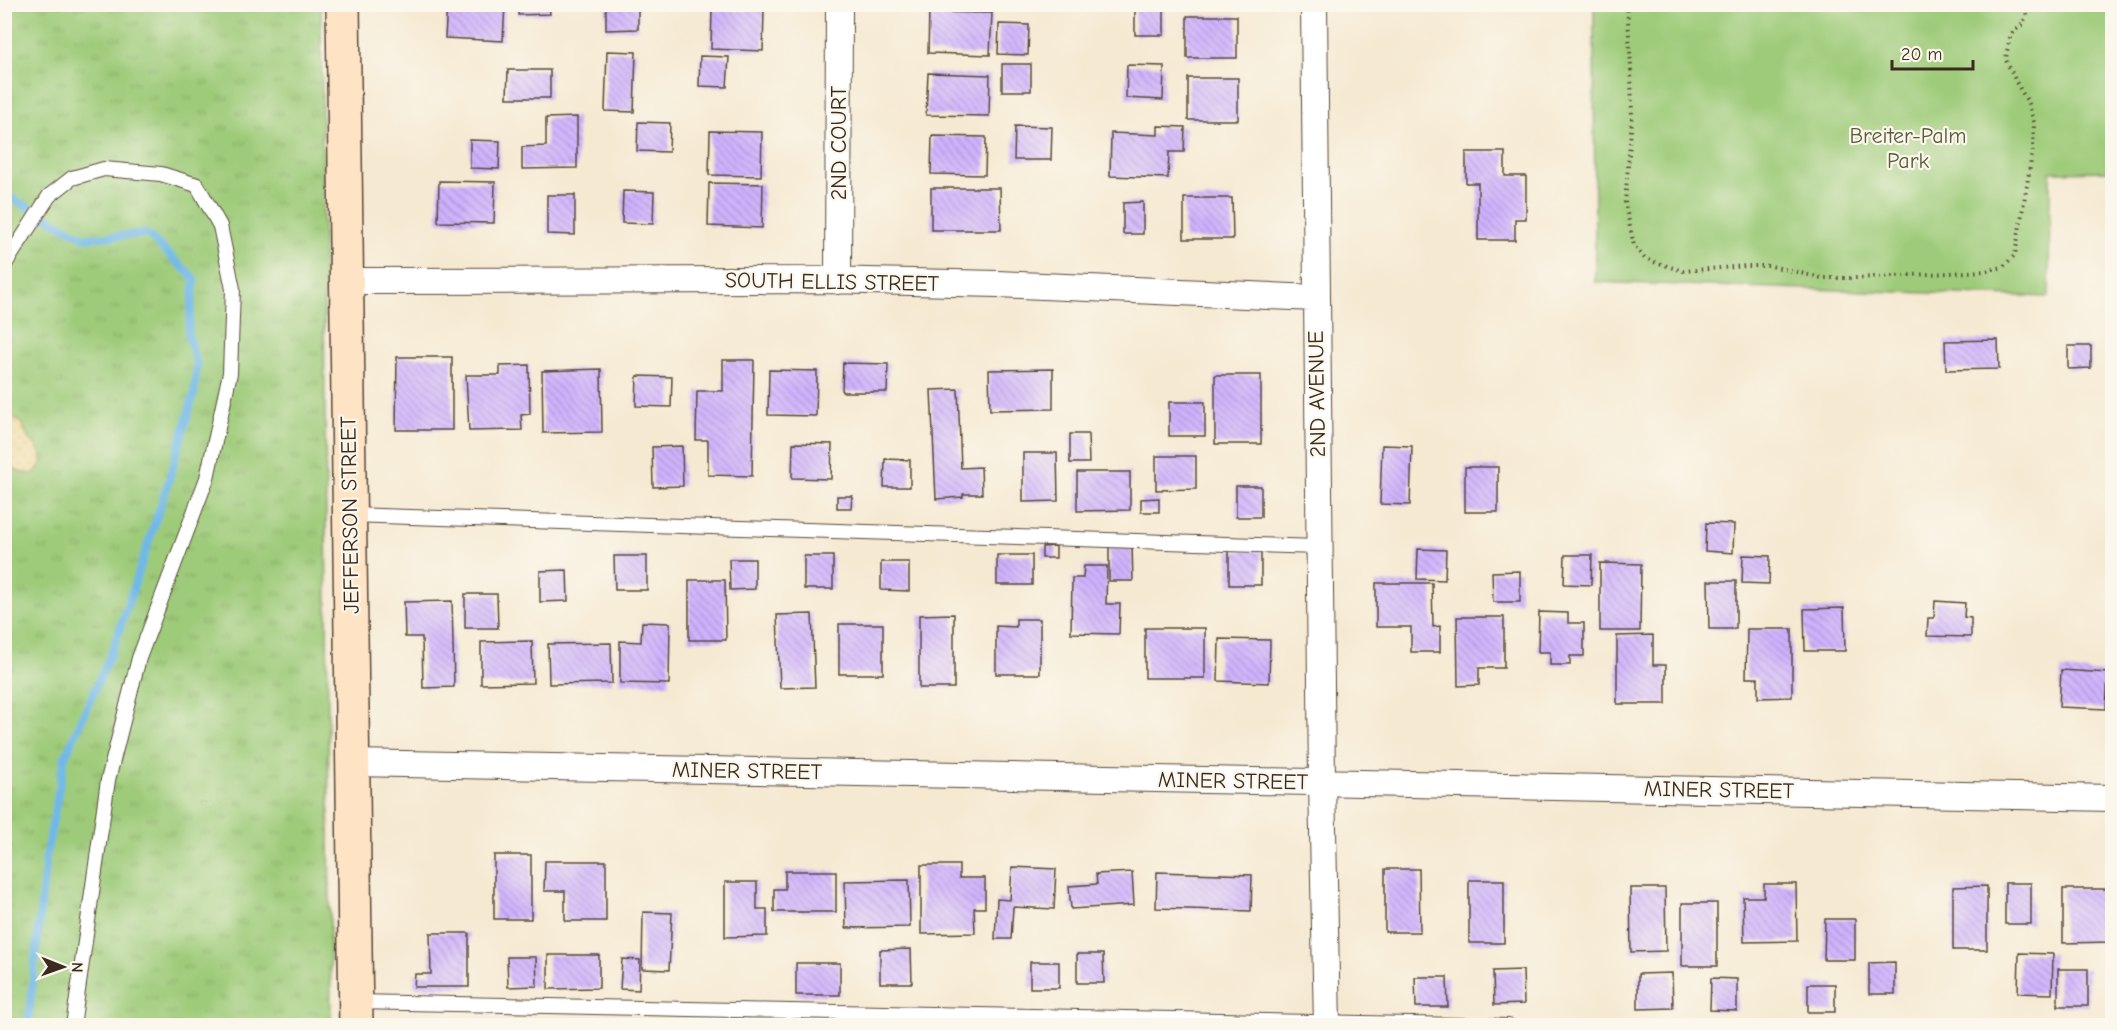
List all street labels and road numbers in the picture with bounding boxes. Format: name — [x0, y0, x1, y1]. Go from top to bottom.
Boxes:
street label: 2ND COURT — [826, 85, 852, 200]
street label: SOUTH ELLIS STREET — [725, 267, 940, 297]
street label: 2ND AVENUE — [1303, 330, 1331, 458]
street label: JEFFERSON STREET — [335, 415, 365, 614]
street label: MINER STREET — [672, 757, 823, 785]
street label: MINER STREET — [1158, 767, 1309, 795]
street label: MINER STREET — [1644, 776, 1795, 804]

